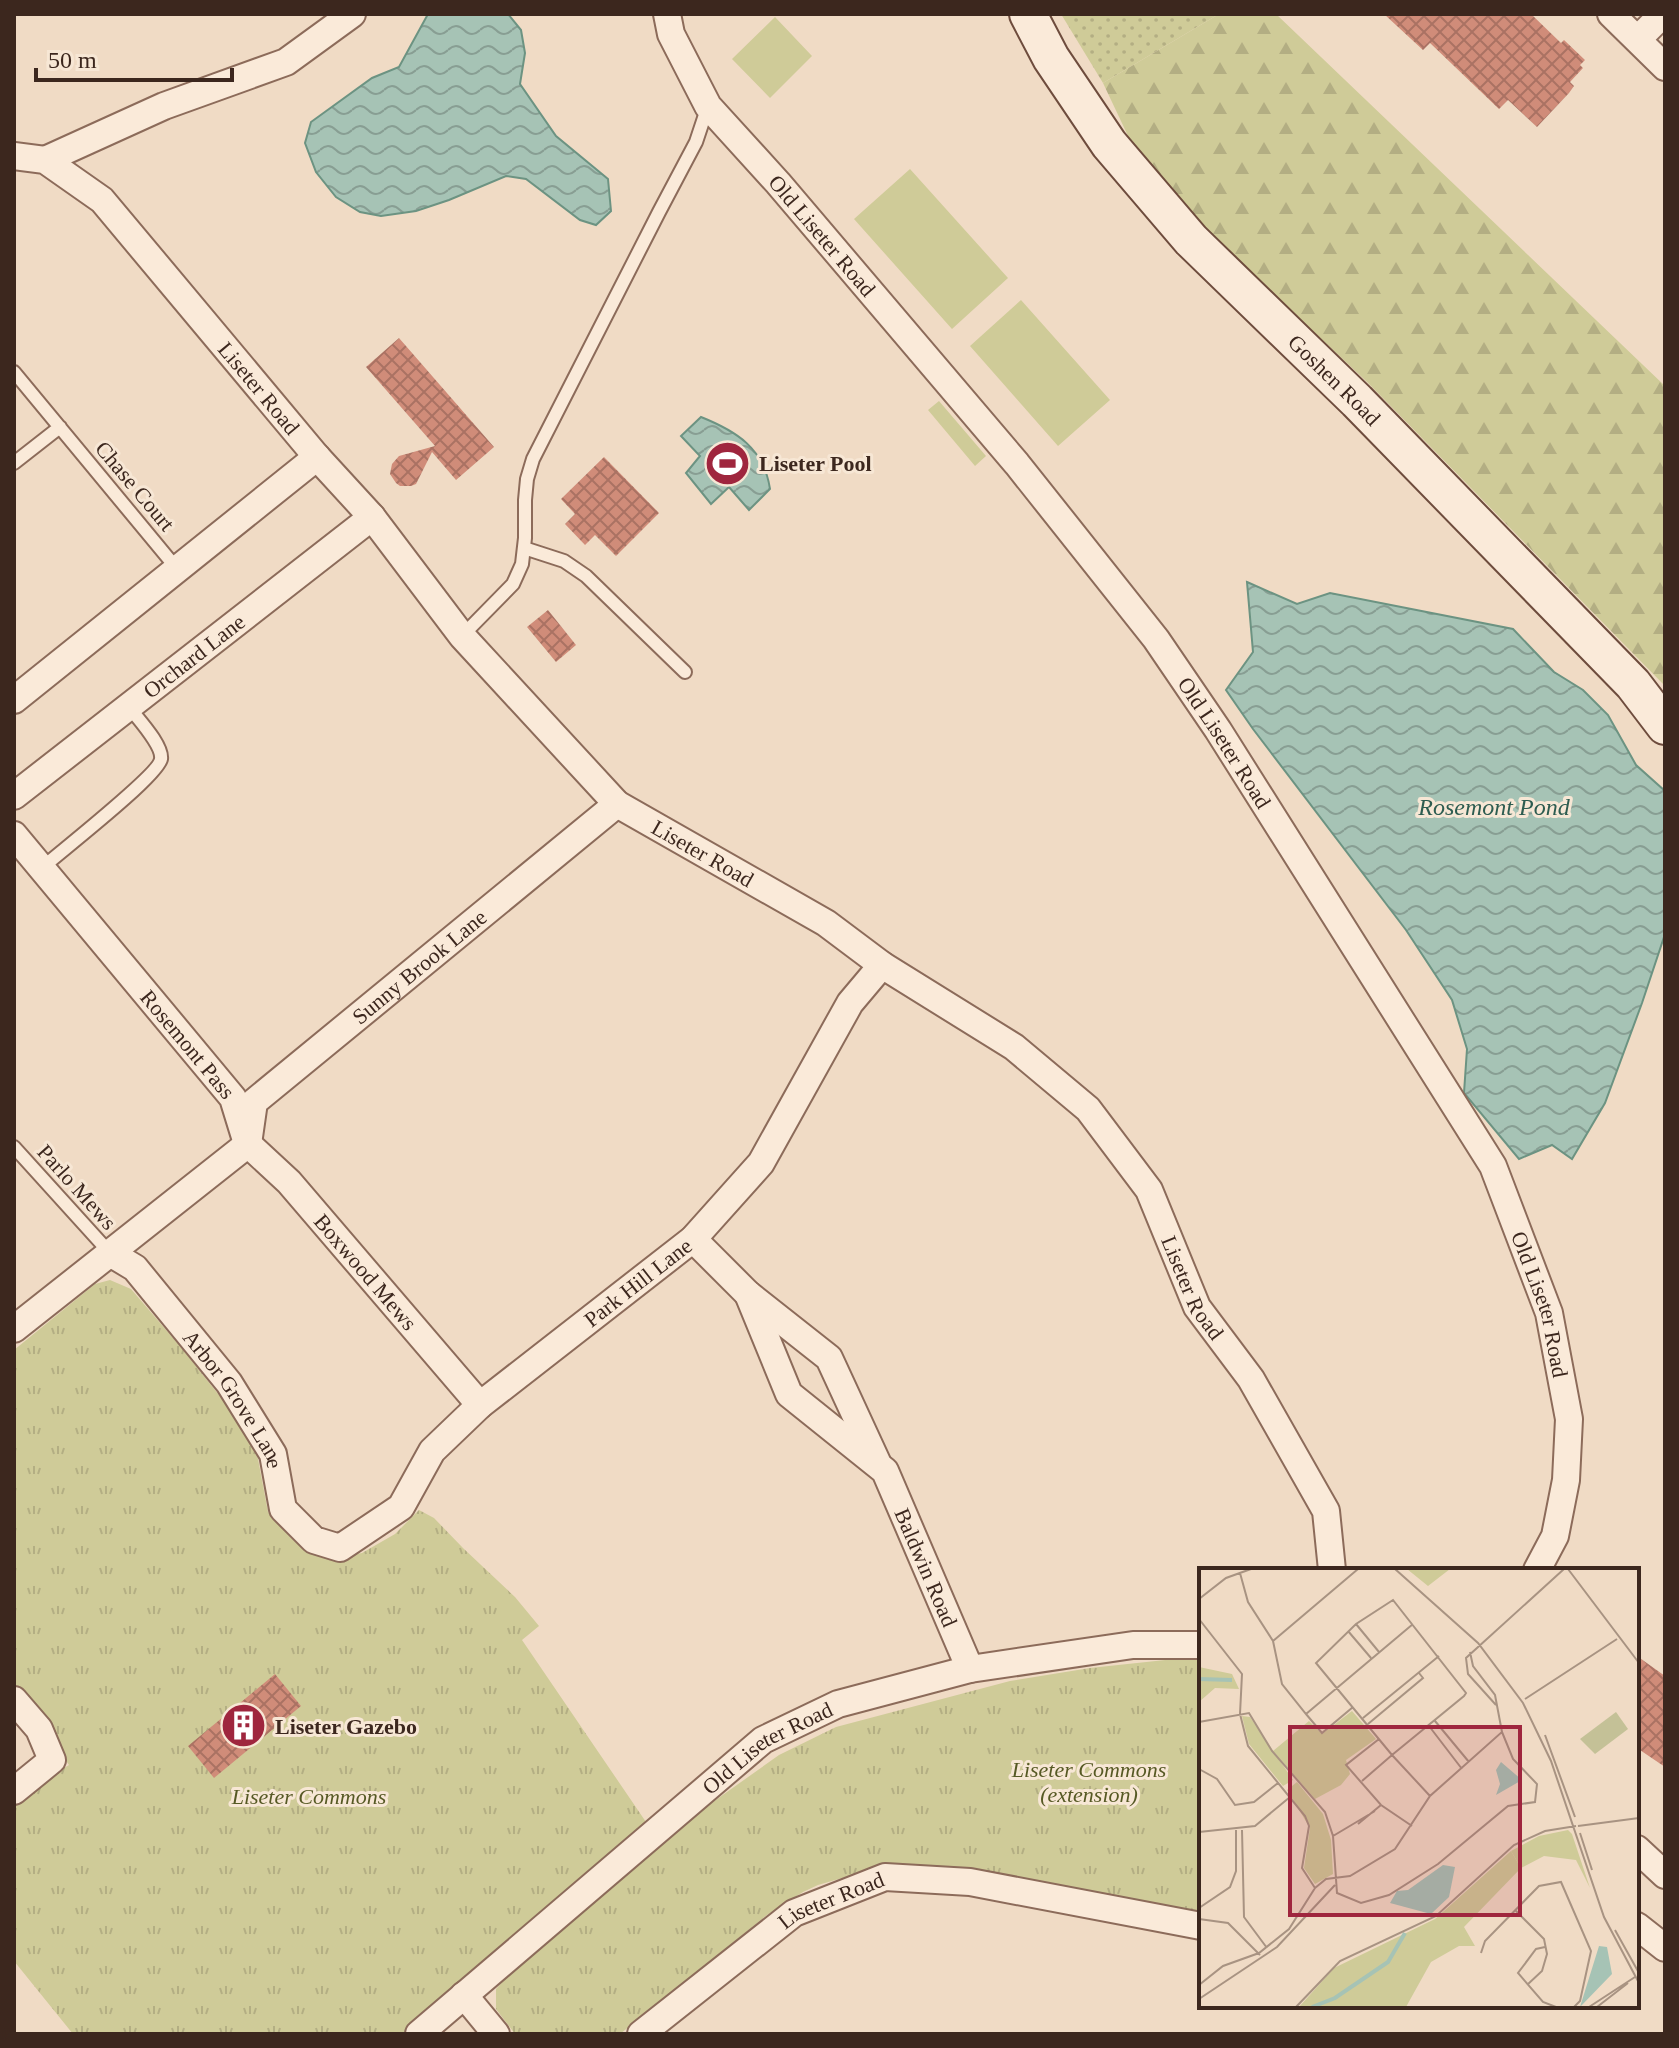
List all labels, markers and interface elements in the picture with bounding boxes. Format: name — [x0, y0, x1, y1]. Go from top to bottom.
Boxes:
scale bar — [36, 32, 232, 82]
text: 50 m — [48, 47, 97, 73]
street label: Old Liseter Road — [764, 169, 881, 301]
street label: Goshen Road — [1283, 329, 1386, 430]
street label: Liseter Road — [213, 337, 305, 439]
street label: Chase Court — [90, 436, 180, 536]
sports icon: Liseter Pool — [704, 439, 752, 487]
place label: Liseter Pool — [759, 451, 872, 476]
street label: Orchard Lane — [138, 609, 249, 703]
street label: Old Liseter Road — [1173, 672, 1277, 813]
water label: Rosemont Pond — [1417, 794, 1571, 820]
street label: Liseter Road — [648, 814, 758, 892]
street label: Sunny Brook Lane — [347, 904, 491, 1029]
street label: Rosemont Pass — [136, 985, 241, 1103]
street label: Parlo Mews — [32, 1139, 122, 1235]
street label: Boxwood Mews — [309, 1209, 422, 1335]
street label: Old Liseter Road — [1507, 1228, 1573, 1379]
street label: Park Hill Lane — [579, 1232, 696, 1332]
street label: Liseter Road — [1157, 1232, 1229, 1344]
street label: Arbor Grove Lane — [178, 1325, 288, 1470]
street label: Baldwin Road — [890, 1504, 963, 1630]
inset map — [1199, 1568, 1639, 2008]
street label: Old Liseter Road — [697, 1696, 836, 1799]
building icon: Liseter Gazebo — [220, 1702, 268, 1750]
place label: Liseter Gazebo — [275, 1714, 417, 1739]
park label: Liseter Commons (extension) — [1011, 1757, 1166, 1807]
park label: Liseter Commons — [231, 1784, 386, 1809]
street label: Liseter Road — [772, 1866, 887, 1934]

